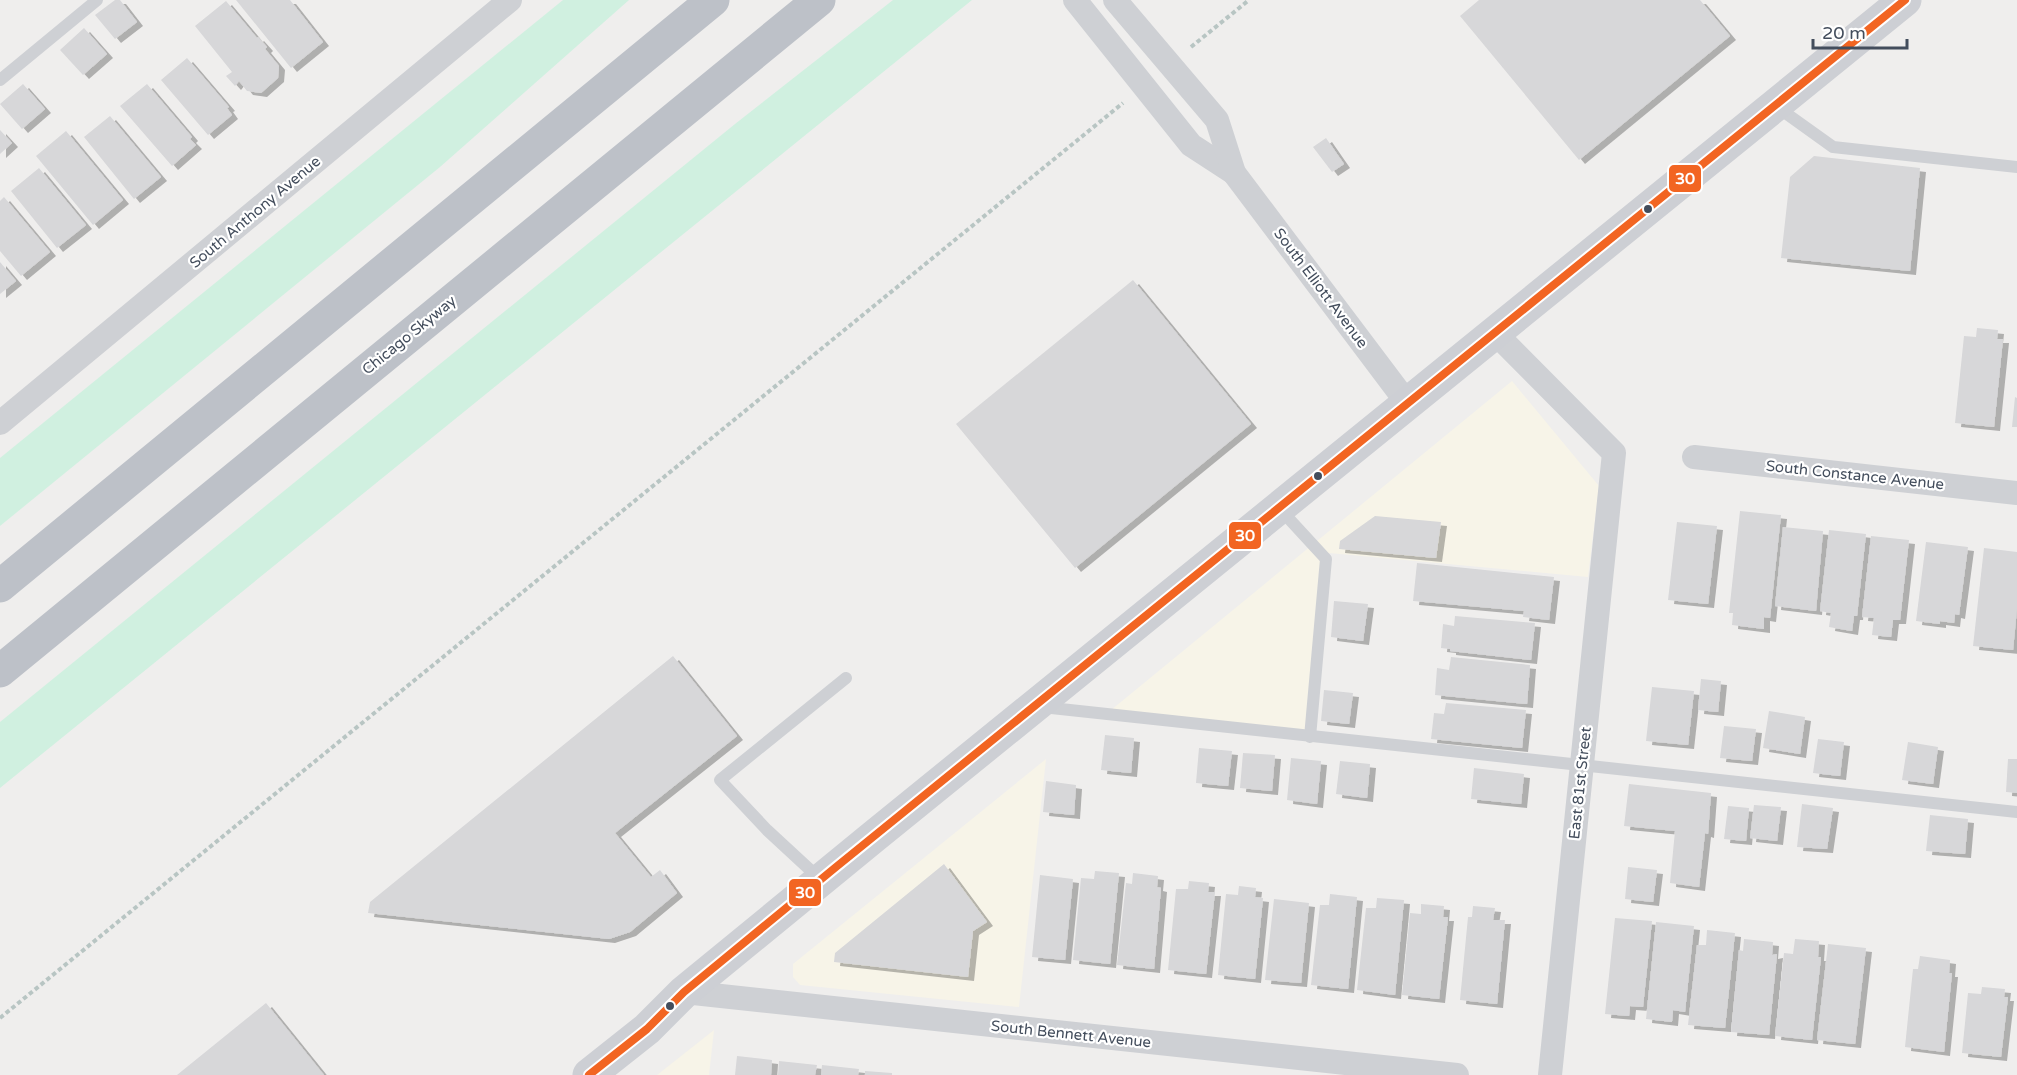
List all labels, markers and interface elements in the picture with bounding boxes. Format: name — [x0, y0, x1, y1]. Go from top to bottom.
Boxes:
scale bar — [1813, 12, 1908, 50]
text: 20 m — [1822, 22, 1866, 44]
street label: South Anthony Avenue — [186, 152, 324, 272]
line badge: 30 — [1668, 164, 1702, 193]
text: 30 — [1675, 169, 1695, 189]
unlabelled marker — [1642, 203, 1654, 215]
street label: South Elliott Avenue — [1270, 225, 1372, 351]
street label: Chicago Skyway — [358, 292, 460, 378]
street label: South Constance Avenue — [1765, 457, 1945, 493]
unlabelled marker — [1312, 470, 1324, 482]
line badge: 30 — [1228, 521, 1262, 550]
text: 30 — [1235, 526, 1255, 546]
street label: East 81st Street — [1565, 726, 1595, 840]
line badge: 30 — [788, 878, 822, 907]
text: 30 — [795, 883, 815, 903]
unlabelled marker — [664, 1000, 676, 1012]
street label: South Bennett Avenue — [990, 1017, 1152, 1051]

